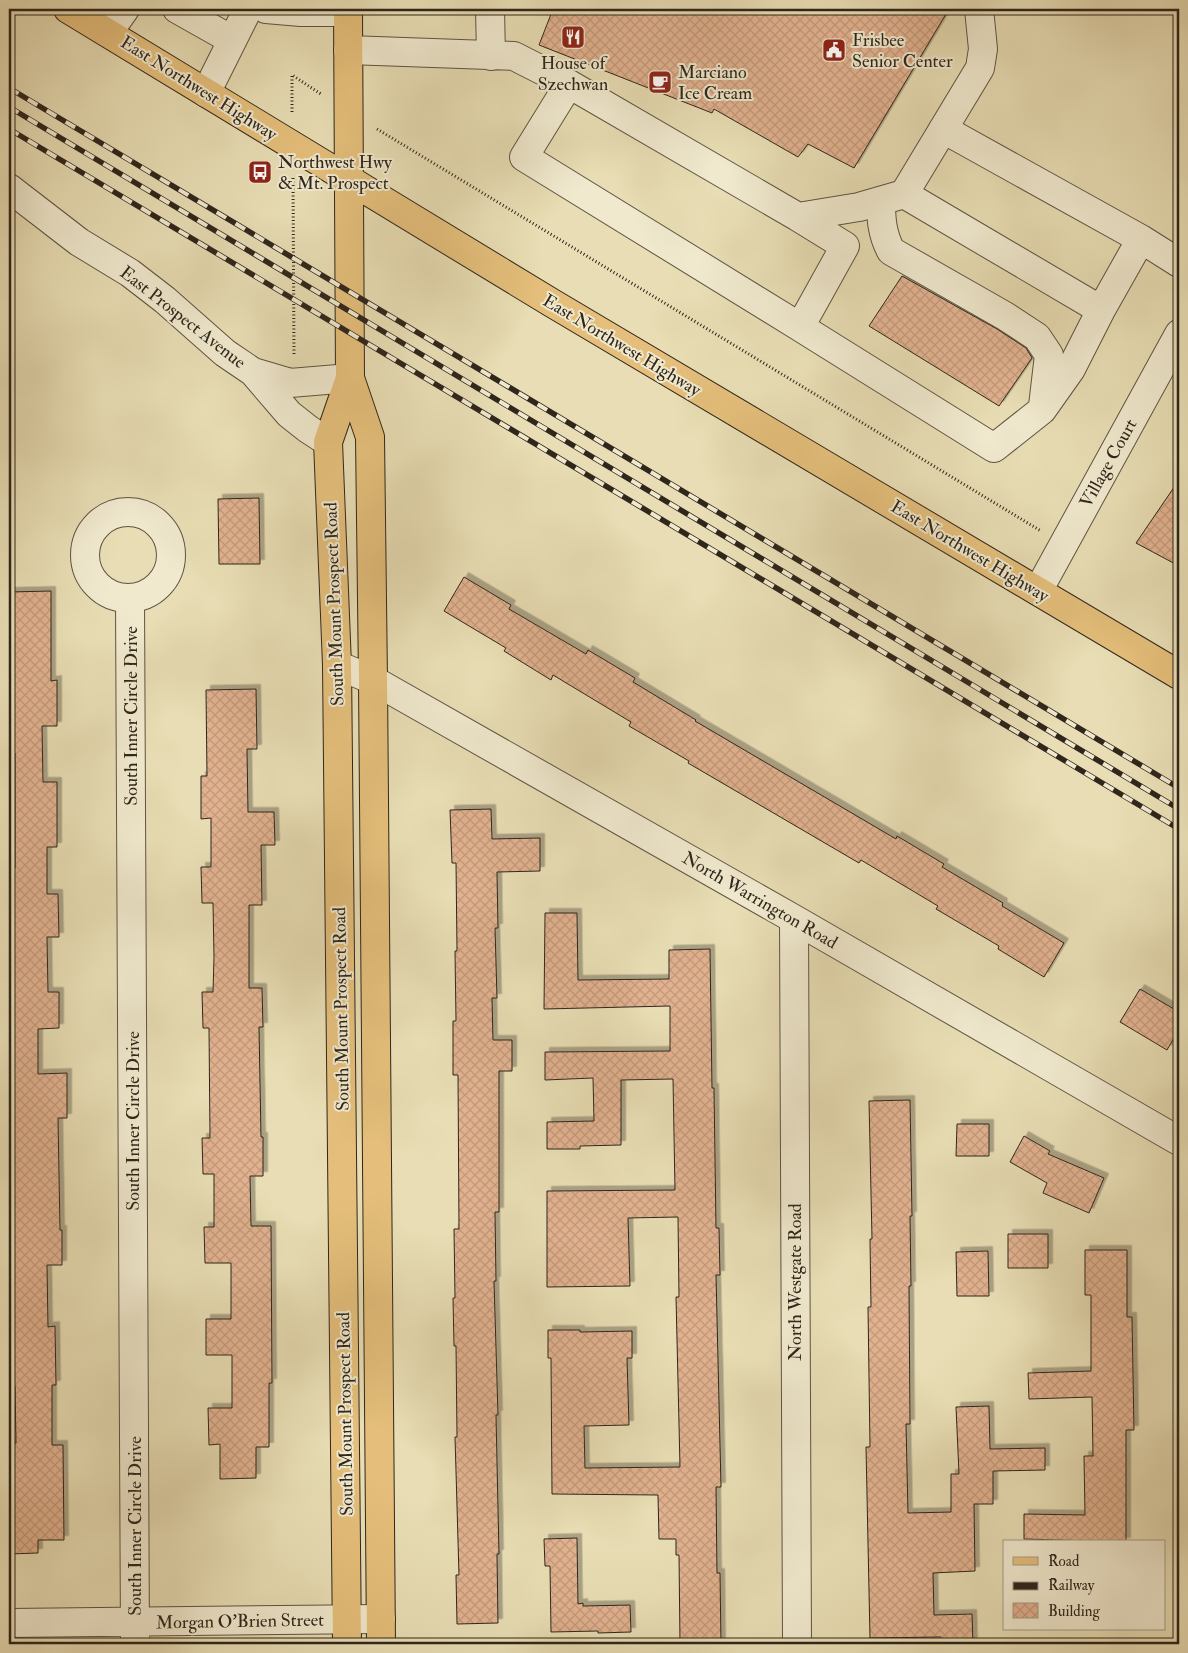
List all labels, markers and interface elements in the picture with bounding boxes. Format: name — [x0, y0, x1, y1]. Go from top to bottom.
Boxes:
restaurant icon: House of Szechwan — [560, 24, 586, 50]
place label: Frisbee Senior Center — [852, 29, 953, 73]
street label: East Northwest Highway — [116, 31, 282, 147]
public building icon: Frisbee Senior Center — [821, 37, 847, 63]
place label: House of Szechwan — [538, 52, 608, 96]
place label: Marciano Ice Cream — [678, 61, 752, 105]
cafe icon: Marciano Ice Cream — [647, 69, 673, 95]
place label: Northwest Hwy & Mt. Prospect — [278, 151, 393, 195]
bus stop icon: Northwest Hwy & Mt. Prospect — [247, 159, 273, 185]
street label: East Prospect Avenue — [115, 261, 251, 374]
street label: East Northwest Highway — [539, 289, 706, 402]
street label: Village Court — [1075, 415, 1142, 512]
street label: East Northwest Highway — [887, 495, 1054, 608]
street label: South Mount Prospect Road — [319, 502, 350, 706]
street label: South Inner Circle Drive — [120, 626, 143, 806]
street label: North Warrington Road — [678, 847, 842, 954]
street label: South Mount Prospect Road — [328, 907, 355, 1111]
street label: South Inner Circle Drive — [122, 1031, 145, 1211]
street label: North Westgate Road — [784, 1203, 807, 1361]
street label: South Mount Prospect Road — [332, 1312, 359, 1516]
street label: South Inner Circle Drive — [124, 1436, 147, 1616]
legend — [1003, 1540, 1166, 1630]
text: Road — [1048, 1552, 1080, 1571]
text: Railway — [1048, 1576, 1095, 1595]
text: Building — [1048, 1602, 1100, 1621]
street label: Morgan O'Brien Street — [156, 1609, 324, 1634]

